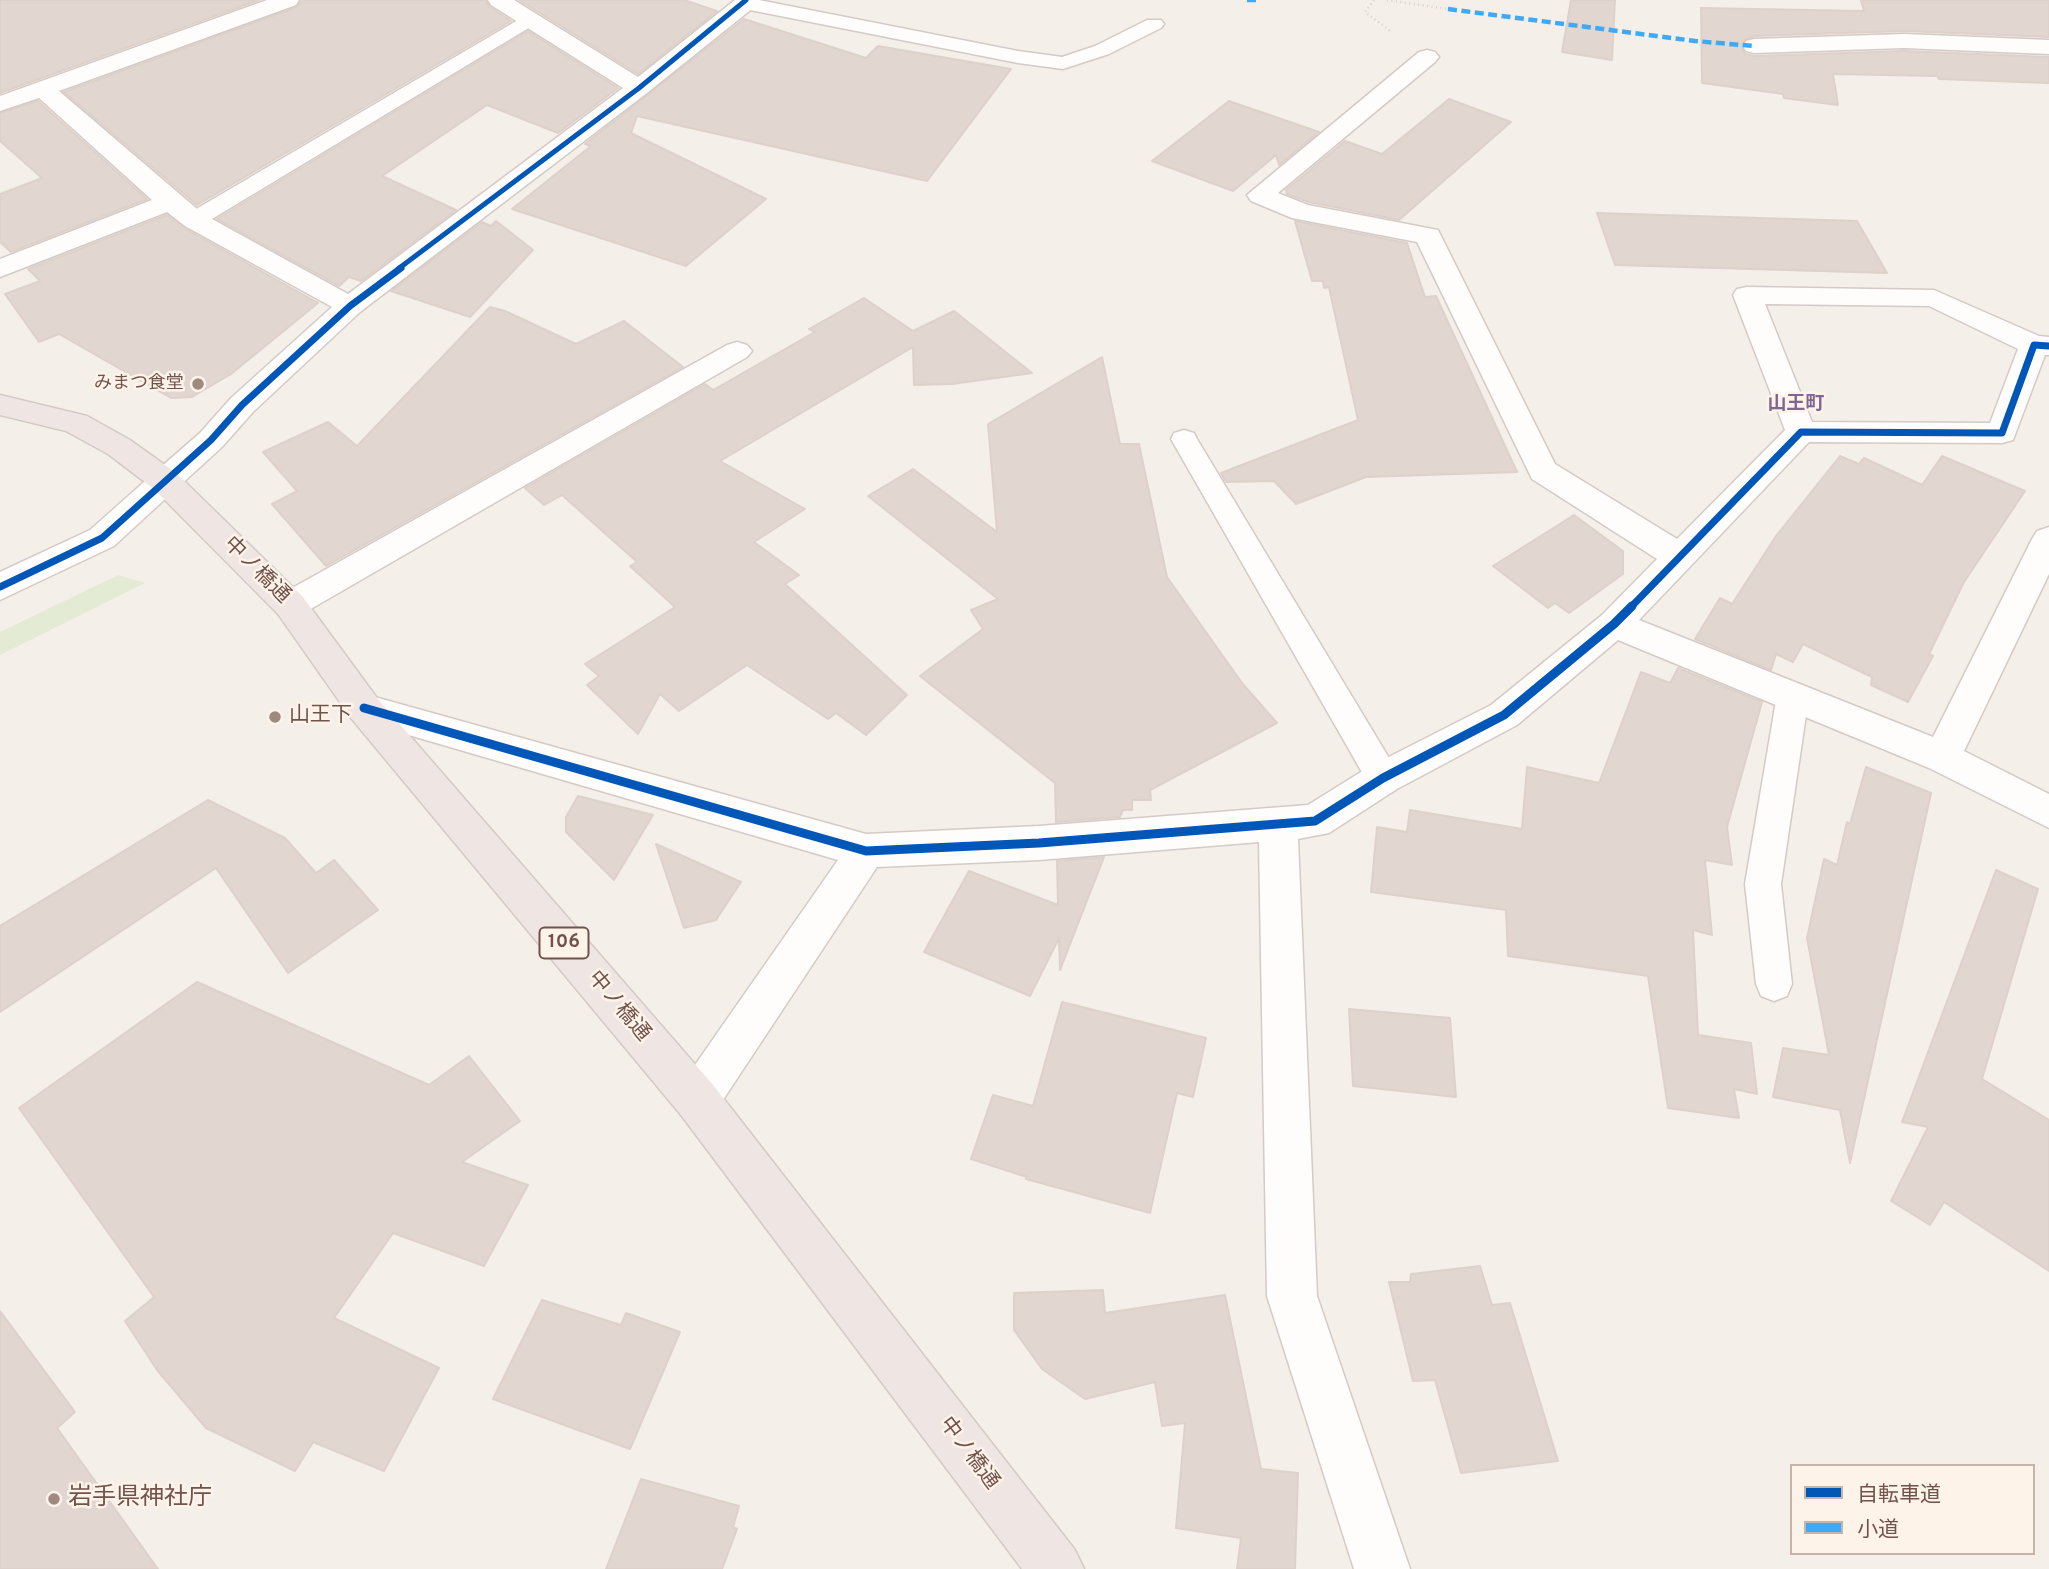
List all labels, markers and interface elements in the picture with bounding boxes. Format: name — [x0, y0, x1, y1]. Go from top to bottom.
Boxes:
place label: みまつ食堂 — [94, 373, 184, 395]
marker: みまつ食堂 — [190, 376, 206, 392]
district label: 山王町 — [1768, 394, 1824, 416]
street label: 中ノ橋通 — [217, 532, 295, 610]
place label: 山王下 — [289, 704, 352, 730]
marker: 山王下 — [267, 709, 283, 725]
road number: 106 — [540, 928, 588, 959]
street label: 中ノ橋通 — [581, 967, 655, 1047]
street label: 中ノ橋通 — [933, 1413, 1003, 1495]
legend — [1790, 1464, 2035, 1555]
text: 自転車道 — [1857, 1482, 1941, 1509]
place label: 岩手県神社庁 — [68, 1485, 212, 1513]
marker: 岩手県神社庁 — [46, 1491, 62, 1507]
text: 小道 — [1857, 1517, 1899, 1544]

